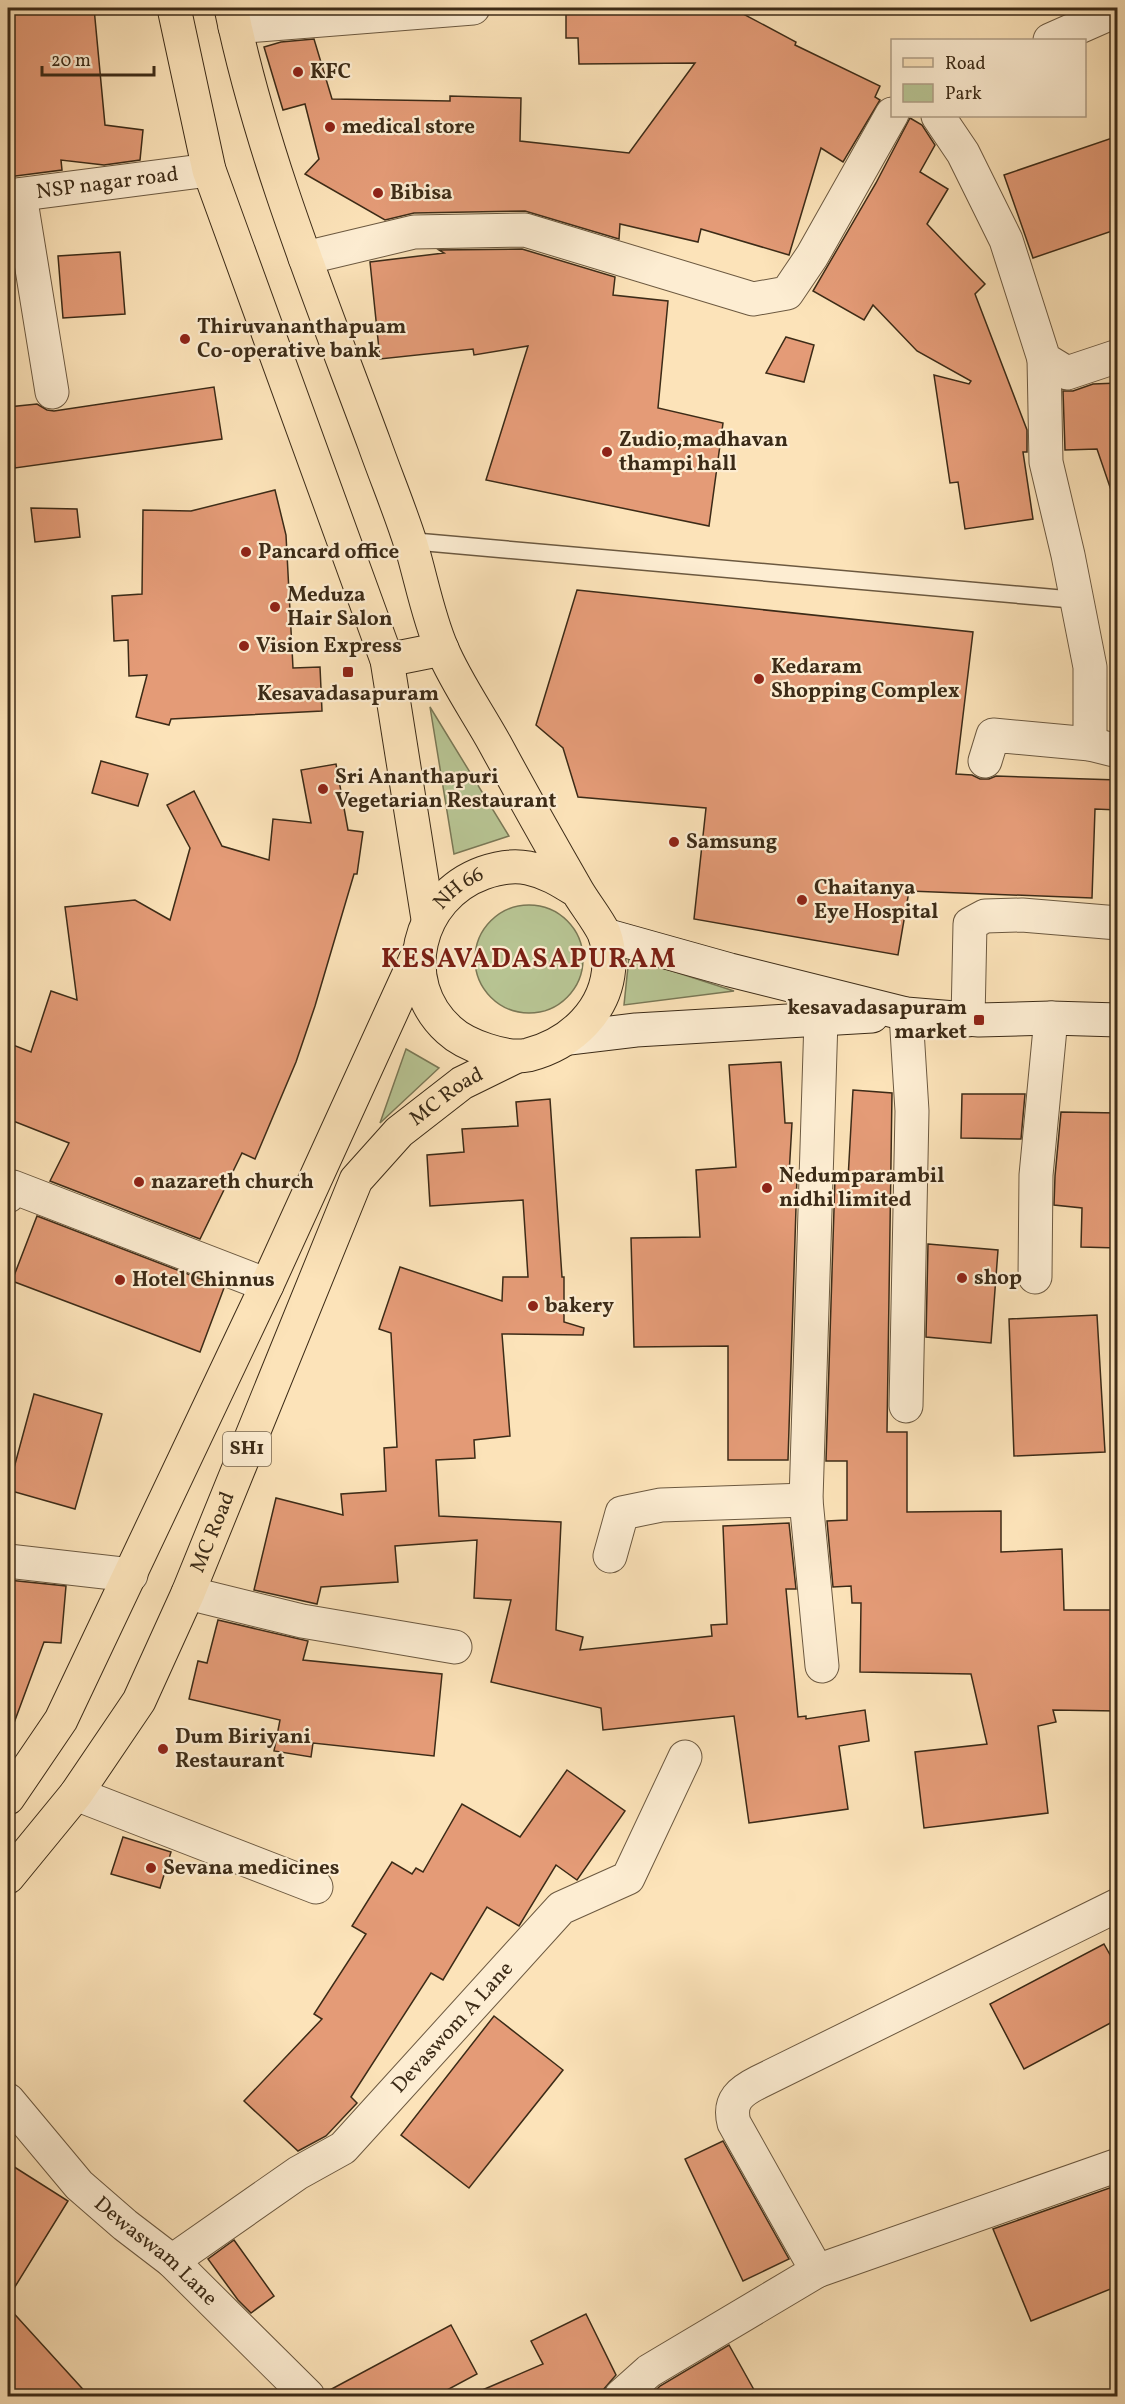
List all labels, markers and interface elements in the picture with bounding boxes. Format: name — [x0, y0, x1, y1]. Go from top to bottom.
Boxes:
scale bar — [42, 39, 154, 77]
legend — [891, 39, 1086, 117]
text: 20 m — [51, 49, 91, 74]
text: Road — [945, 52, 986, 77]
place label: KFC — [310, 58, 351, 87]
marker: KFC — [291, 65, 305, 79]
text: Park — [945, 82, 982, 107]
place label: medical store — [342, 113, 475, 142]
marker: medical store — [323, 120, 337, 134]
street label: NSP nagar road — [34, 160, 180, 207]
place label: Bibisa — [390, 179, 453, 208]
marker: Bibisa — [371, 186, 385, 200]
place label: Thiruvananthapuam Co-operative bank — [197, 313, 406, 366]
marker: Thiruvananthapuam Co-operative bank — [178, 332, 192, 346]
place label: Zudio,madhavan thampi hall — [619, 426, 788, 479]
marker: Zudio,madhavan thampi hall — [600, 445, 614, 459]
place label: Pancard office — [258, 538, 399, 567]
marker: Pancard office — [239, 545, 253, 559]
place label: Meduza Hair Salon — [287, 581, 393, 634]
marker: Meduza Hair Salon — [268, 600, 282, 614]
place label: Vision Express — [256, 632, 402, 661]
marker: Vision Express — [237, 639, 251, 653]
place label: Kedaram Shopping Complex — [771, 653, 960, 706]
marker: Kesavadasapuram — [341, 665, 355, 679]
marker: Kedaram Shopping Complex — [752, 672, 766, 686]
place label: Kesavadasapuram — [257, 680, 439, 709]
place label: Sri Ananthapuri Vegetarian Restaurant — [335, 763, 556, 816]
marker: Sri Ananthapuri Vegetarian Restaurant — [316, 782, 330, 796]
place label: Samsung — [686, 828, 777, 857]
marker: Samsung — [667, 835, 681, 849]
street label: NH 66 — [426, 860, 488, 916]
place label: Chaitanya Eye Hospital — [814, 874, 938, 927]
marker: Chaitanya Eye Hospital — [795, 893, 809, 907]
district label: KESAVADASAPURAM — [381, 941, 677, 979]
place label: kesavadasapuram market — [787, 994, 967, 1047]
marker: kesavadasapuram market — [972, 1013, 986, 1027]
street label: MC Road — [404, 1060, 488, 1133]
place label: Nedumparambil nidhi limited — [779, 1162, 944, 1215]
place label: nazareth church — [151, 1168, 314, 1197]
marker: nazareth church — [132, 1175, 146, 1189]
marker: Nedumparambil nidhi limited — [760, 1181, 774, 1195]
place label: shop — [974, 1264, 1022, 1293]
place label: Hotel Chinnus — [132, 1266, 275, 1295]
marker: shop — [955, 1271, 969, 1285]
marker: Hotel Chinnus — [113, 1273, 127, 1287]
place label: bakery — [545, 1292, 614, 1321]
marker: bakery — [526, 1299, 540, 1313]
road number: SH1 — [223, 1432, 271, 1466]
street label: MC Road — [183, 1487, 242, 1577]
place label: Dum Biriyani Restaurant — [175, 1723, 311, 1776]
marker: Dum Biriyani Restaurant — [156, 1742, 170, 1756]
place label: Sevana medicines — [163, 1854, 339, 1883]
marker: Sevana medicines — [144, 1861, 158, 1875]
street label: Devaswom A Lane — [385, 1955, 520, 2100]
street label: Dewaswam Lane — [88, 2190, 224, 2312]

